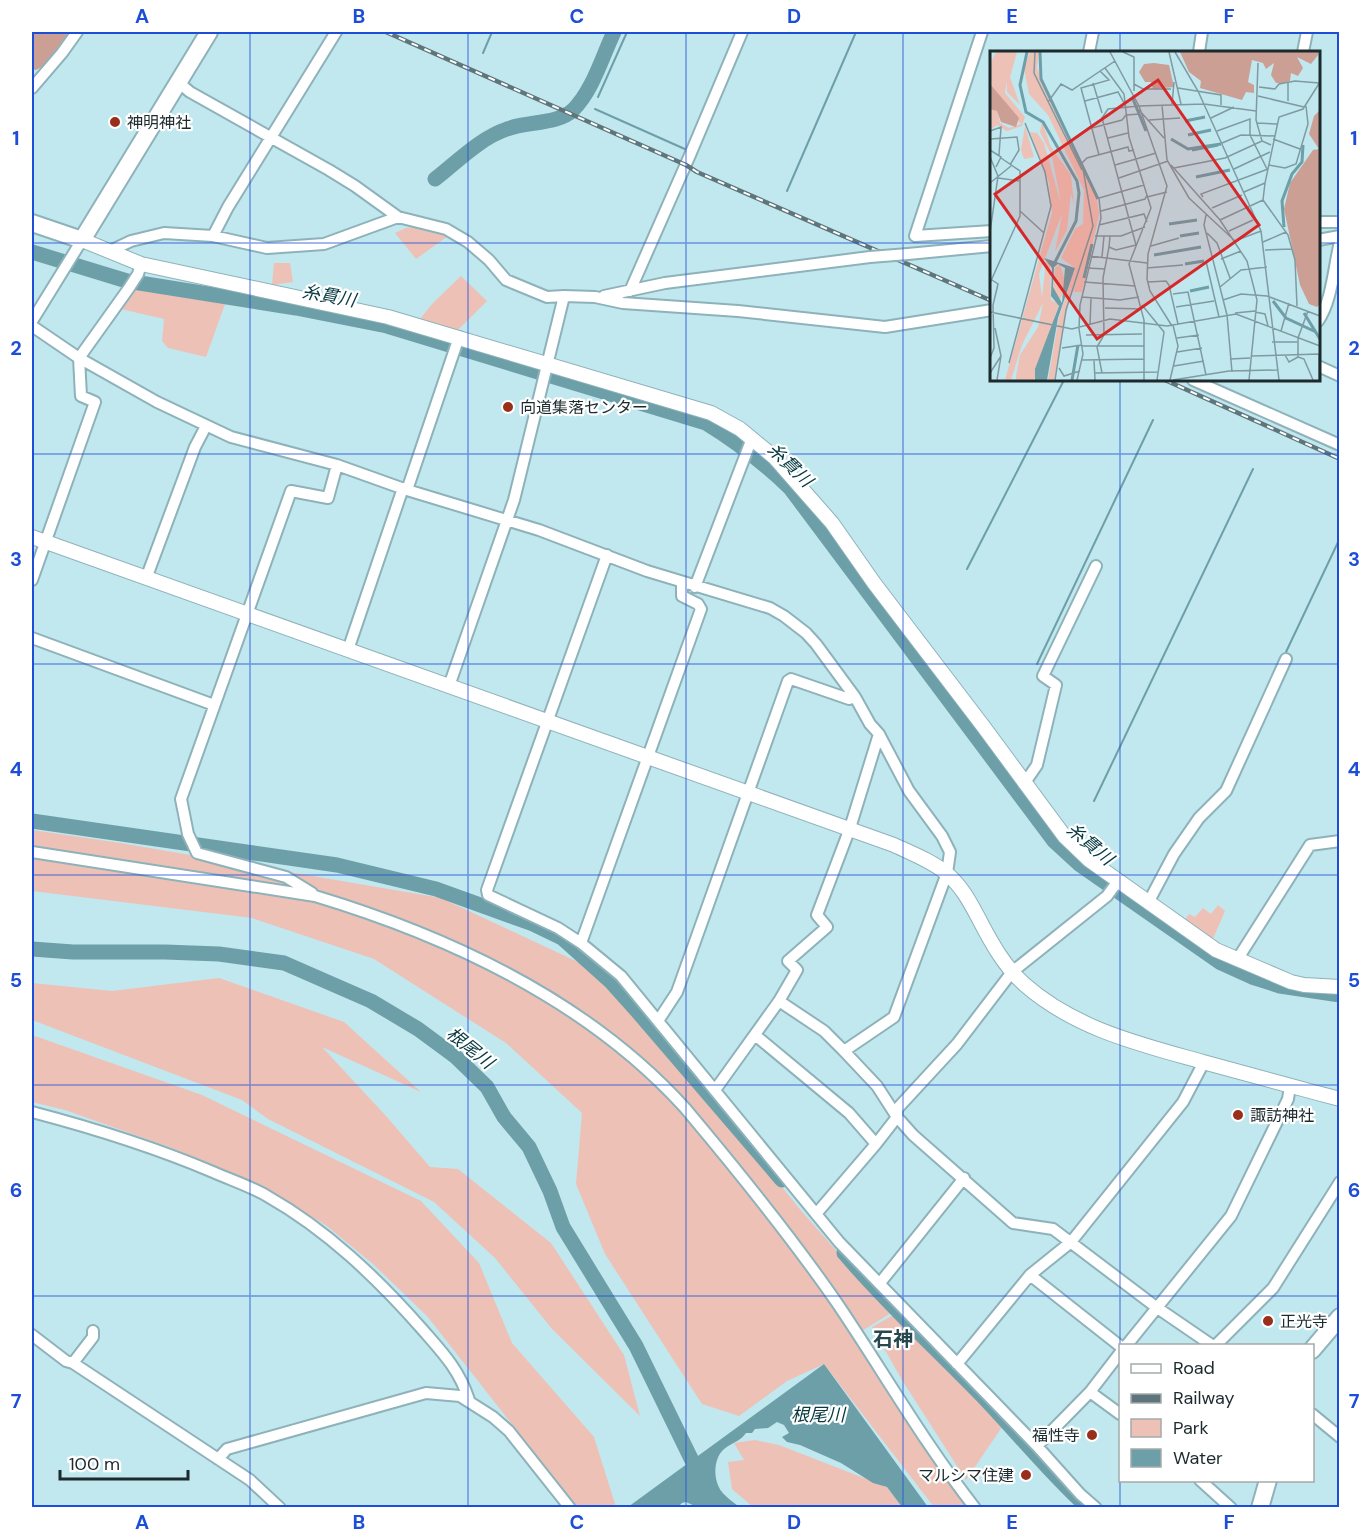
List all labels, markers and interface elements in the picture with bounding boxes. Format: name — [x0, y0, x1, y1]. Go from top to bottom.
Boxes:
text: A — [135, 3, 149, 29]
text: B — [353, 3, 365, 29]
text: C — [570, 3, 584, 29]
text: D — [787, 3, 801, 29]
text: E — [1006, 3, 1018, 29]
text: F — [1223, 3, 1235, 29]
inset map — [990, 51, 1320, 381]
place label: 神明神社 — [127, 112, 191, 133]
marker: 神明神社 — [108, 115, 122, 129]
text: 1 — [12, 125, 20, 151]
text: 1 — [1350, 125, 1358, 151]
water label: 糸貫川 — [300, 279, 360, 313]
text: 2 — [10, 335, 22, 361]
text: 2 — [1348, 335, 1360, 361]
place label: 向道集落センター — [520, 397, 648, 418]
marker: 向道集落センター — [501, 400, 515, 414]
water label: 糸貫川 — [762, 438, 819, 494]
text: 3 — [10, 546, 22, 572]
text: 3 — [1348, 546, 1360, 572]
text: 4 — [10, 756, 23, 782]
text: 4 — [1348, 756, 1361, 782]
water label: 糸貫川 — [1062, 817, 1120, 872]
text: 5 — [10, 967, 22, 993]
text: 5 — [1348, 967, 1360, 993]
water label: 根尾川 — [441, 1022, 500, 1076]
place label: 諏訪神社 — [1250, 1105, 1314, 1126]
marker: 諏訪神社 — [1231, 1108, 1245, 1122]
text: 6 — [10, 1177, 22, 1203]
text: 6 — [1348, 1177, 1360, 1203]
place label: 正光寺 — [1280, 1311, 1328, 1332]
marker: 正光寺 — [1261, 1314, 1275, 1328]
district label: 石神 — [873, 1326, 913, 1352]
legend — [1119, 1344, 1314, 1482]
text: Road — [1173, 1356, 1215, 1380]
text: Railway — [1173, 1386, 1235, 1410]
text: 7 — [11, 1388, 22, 1414]
text: 7 — [1349, 1388, 1360, 1414]
water label: 根尾川 — [791, 1403, 847, 1427]
text: Park — [1173, 1416, 1209, 1440]
place label: 福性寺 — [1032, 1425, 1080, 1446]
marker: 福性寺 — [1085, 1428, 1099, 1442]
scale bar — [60, 1443, 188, 1481]
text: Water — [1173, 1446, 1223, 1470]
text: 100 m — [69, 1452, 120, 1476]
place label: マルシマ住建 — [918, 1465, 1014, 1486]
marker: マルシマ住建 — [1019, 1468, 1033, 1482]
text: A — [135, 1509, 149, 1535]
text: B — [353, 1509, 365, 1535]
text: C — [570, 1509, 584, 1535]
text: D — [787, 1509, 801, 1535]
text: E — [1006, 1509, 1018, 1535]
text: F — [1223, 1509, 1235, 1535]

